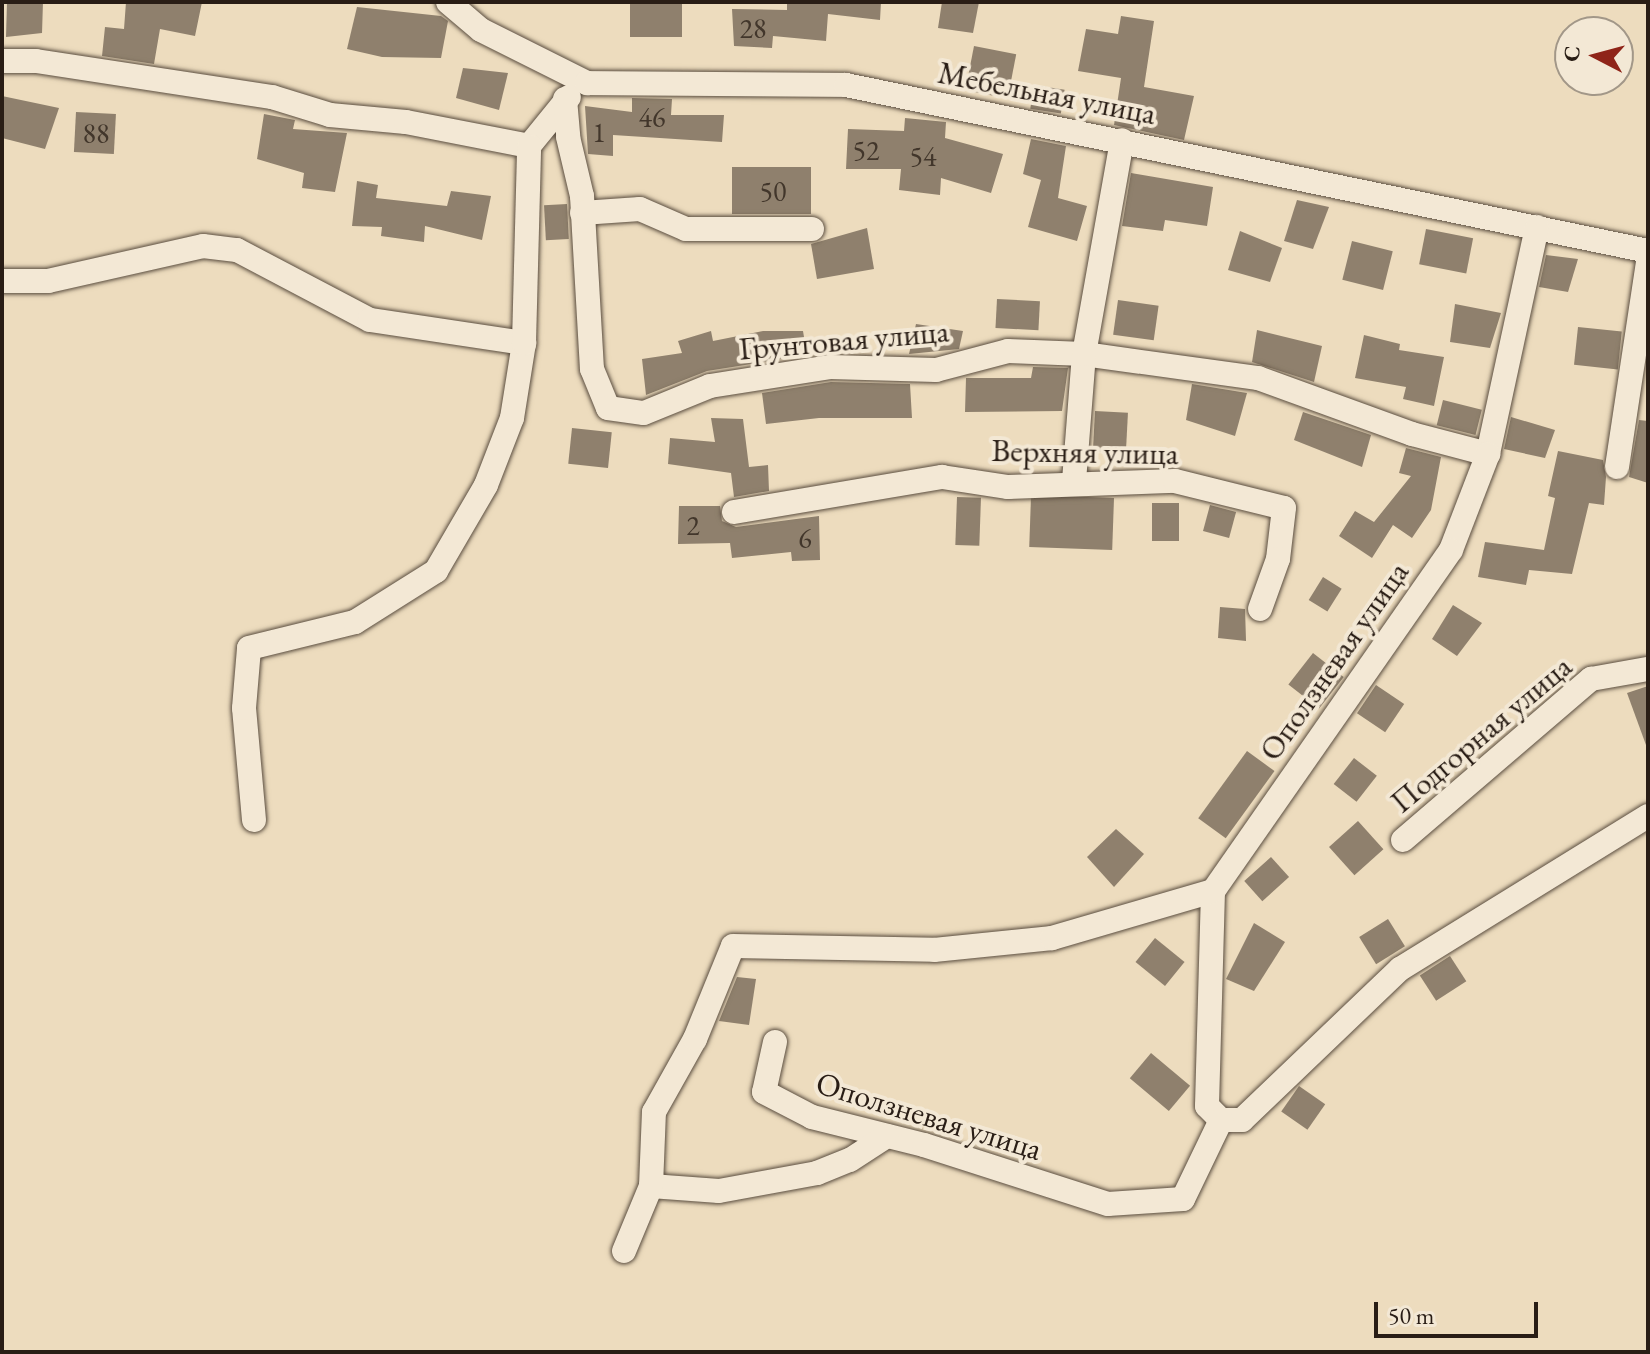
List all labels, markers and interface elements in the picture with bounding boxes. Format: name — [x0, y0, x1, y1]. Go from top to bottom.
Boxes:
house number: 28 — [740, 11, 766, 45]
north arrow — [1554, 16, 1634, 96]
text: С — [1556, 44, 1587, 63]
street label: Мебельная улица — [935, 53, 1159, 133]
house number: 46 — [639, 100, 665, 134]
house number: 1 — [592, 115, 606, 149]
house number: 88 — [83, 116, 109, 150]
house number: 52 — [853, 133, 879, 167]
house number: 54 — [910, 139, 936, 173]
house number: 50 — [760, 174, 786, 208]
street label: Грунтовая улица — [737, 312, 951, 368]
street label: Верхняя улица — [991, 431, 1179, 473]
house number: 2 — [686, 508, 700, 542]
house number: 6 — [798, 521, 812, 555]
street label: Оползневая улица — [1251, 554, 1417, 768]
street label: Подгорная улица — [1383, 647, 1579, 821]
street label: Оползневая улица — [811, 1063, 1047, 1169]
scale bar — [1378, 1286, 1542, 1336]
text: 50 m — [1388, 1300, 1435, 1331]

